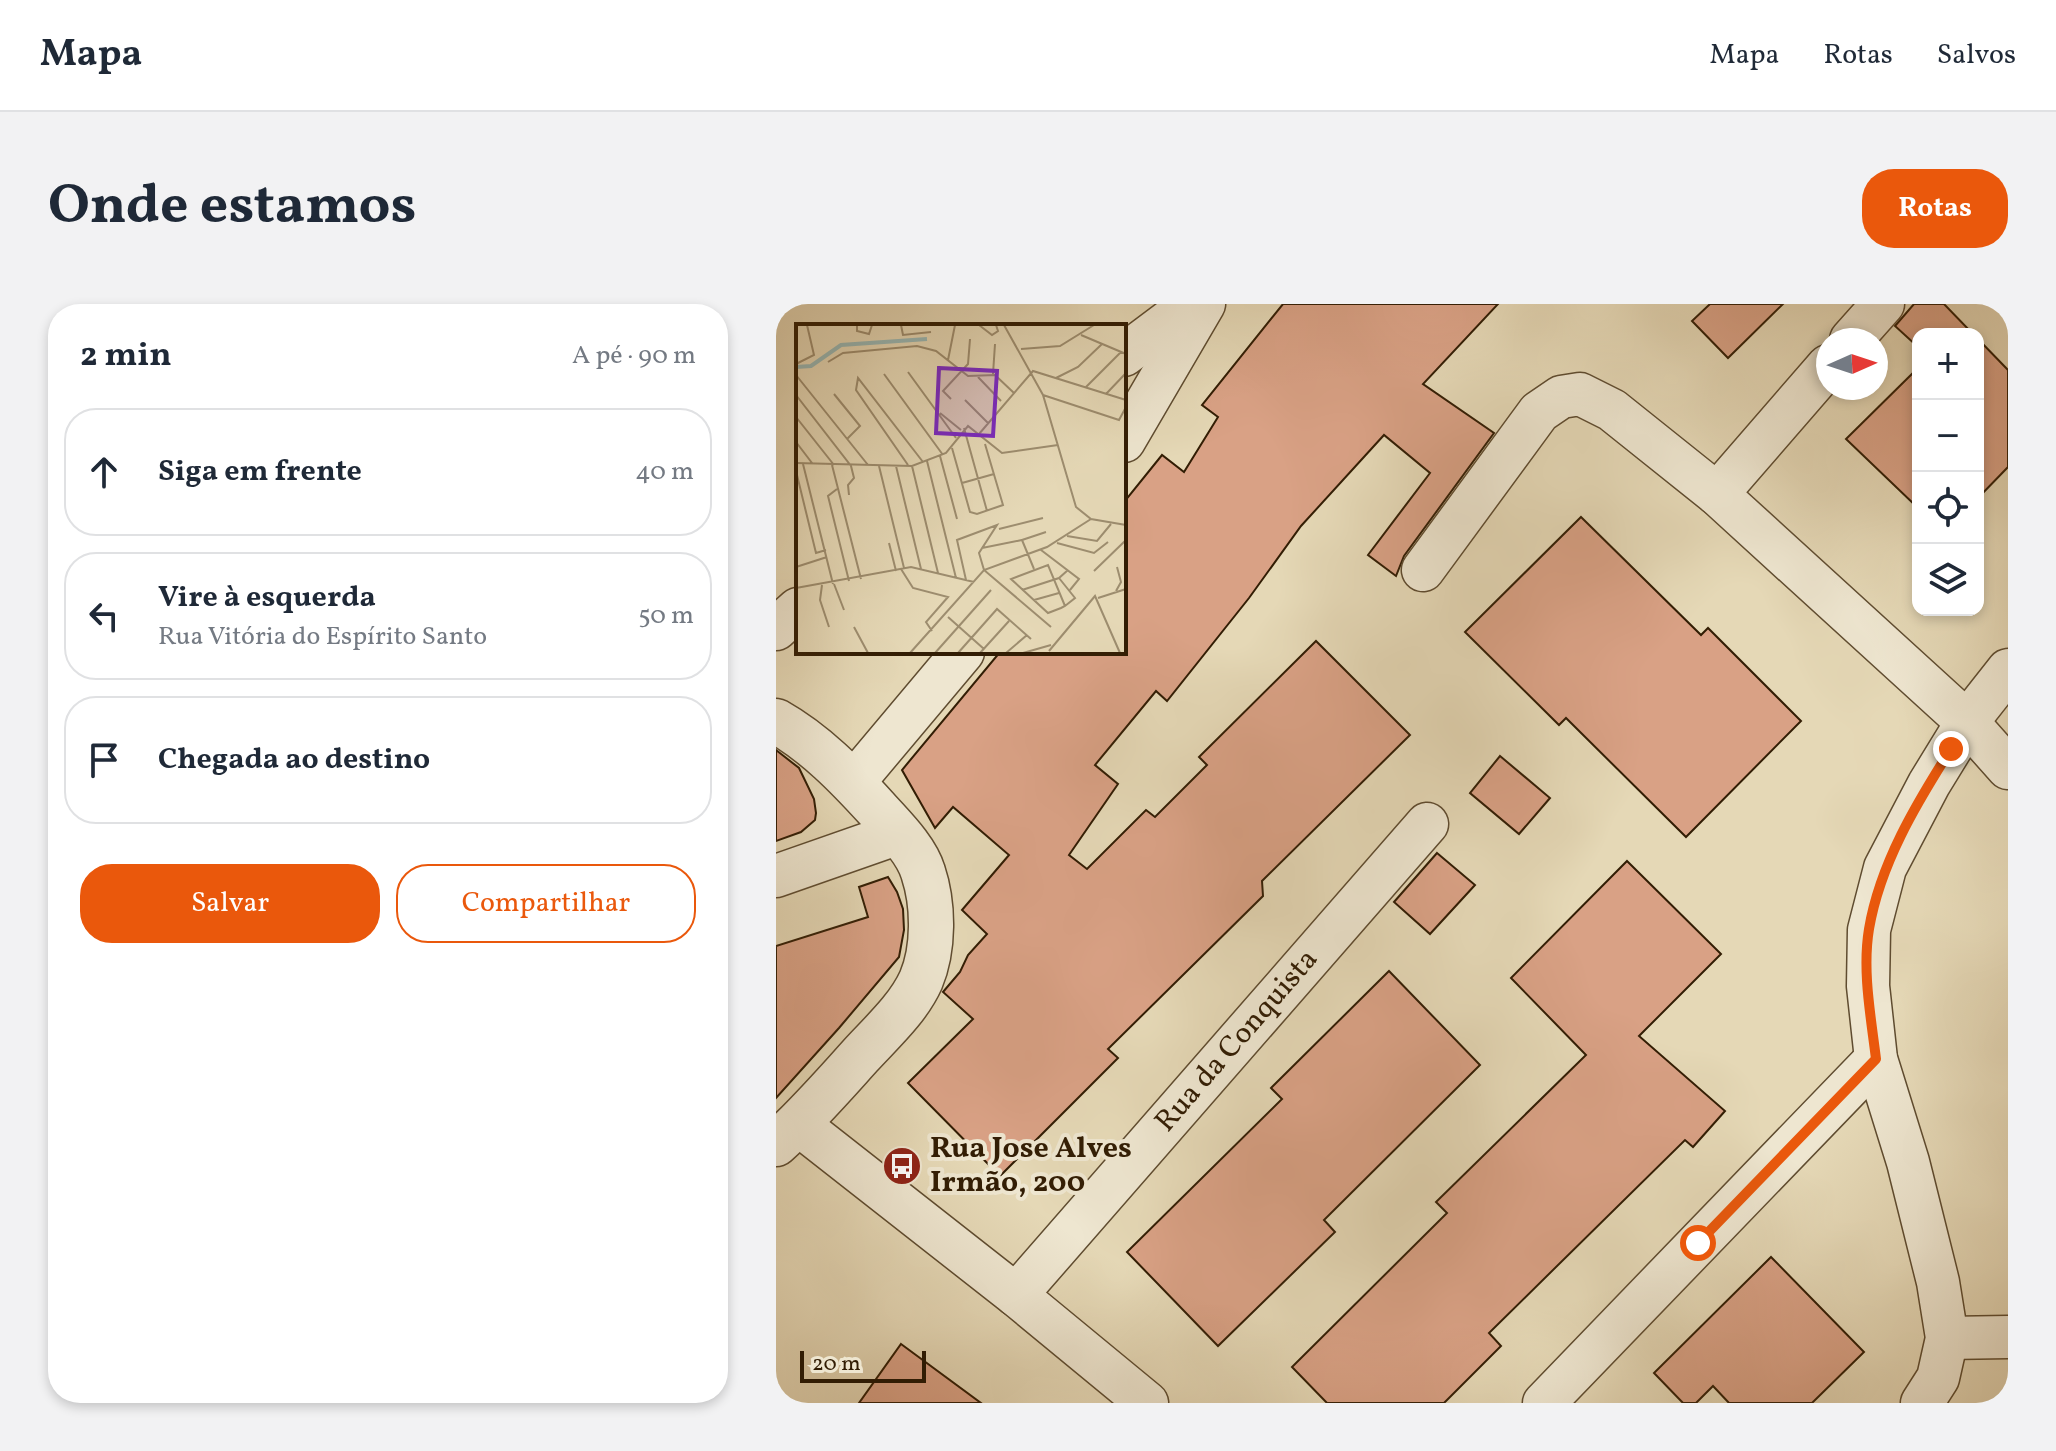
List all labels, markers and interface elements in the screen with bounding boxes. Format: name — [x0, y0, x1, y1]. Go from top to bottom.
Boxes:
text: Mapa — [40, 29, 142, 82]
text: Mapa — [1710, 36, 1780, 75]
text: Rotas — [1824, 36, 1893, 75]
text: Salvos — [1937, 36, 2016, 75]
text: Onde estamos — [48, 169, 417, 247]
button: Rotas — [1862, 169, 2008, 248]
inset map — [796, 324, 1126, 654]
north arrow — [1816, 328, 1888, 400]
map controls — [1912, 328, 1984, 616]
button: + — [1912, 328, 1984, 400]
text: 2 min — [80, 333, 172, 380]
text: A pé · 90 m — [572, 338, 696, 374]
button: − — [1912, 400, 1984, 472]
icon: ahead — [82, 450, 126, 494]
text: Siga em frente — [158, 451, 362, 493]
text: 40 m — [635, 454, 694, 490]
button: locate — [1912, 472, 1984, 544]
button: layers — [1912, 544, 1984, 616]
text: Vire à esquerda — [158, 577, 376, 619]
icon: left — [82, 594, 126, 638]
text: 50 m — [638, 598, 694, 634]
text: Rua Vitória do Espírito Santo — [158, 619, 487, 655]
route end — [1933, 731, 1969, 767]
icon: arrive — [82, 738, 126, 782]
text: Chegada ao destino — [158, 739, 430, 781]
button: Salvar — [80, 864, 380, 943]
button: Compartilhar — [396, 864, 696, 943]
street label: Rua da Conquista — [1146, 940, 1328, 1142]
place label: Rua Jose Alves Irmão, 200 — [930, 1128, 1132, 1204]
bus stop icon: Rua Jose Alves Irmão, 200 — [881, 1145, 923, 1187]
route start — [1680, 1225, 1716, 1261]
scale bar — [800, 1347, 926, 1383]
text: 20 m — [812, 1349, 861, 1380]

